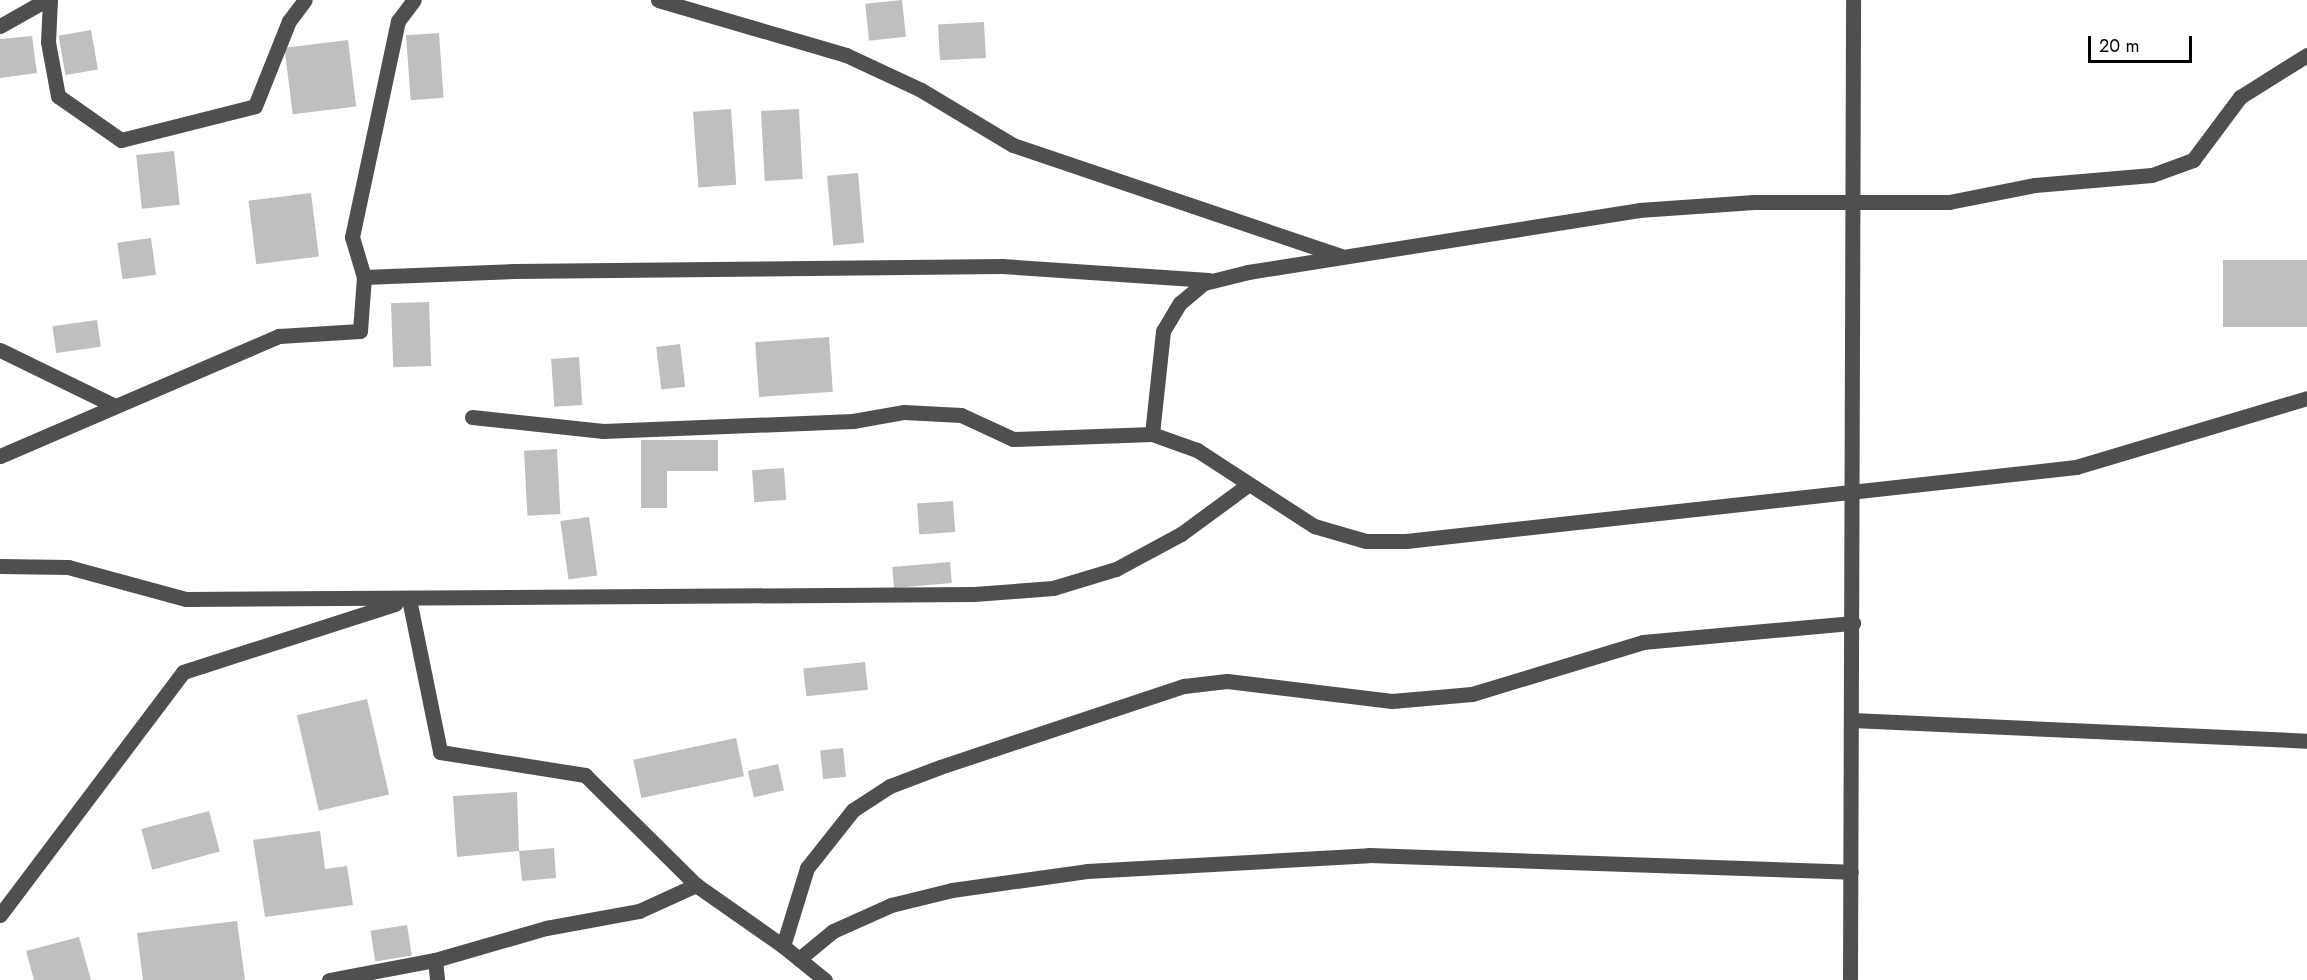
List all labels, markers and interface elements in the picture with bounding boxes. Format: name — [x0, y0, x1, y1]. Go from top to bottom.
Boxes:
scale bar — [2091, 24, 2194, 62]
text: 20 m — [2099, 33, 2139, 59]

